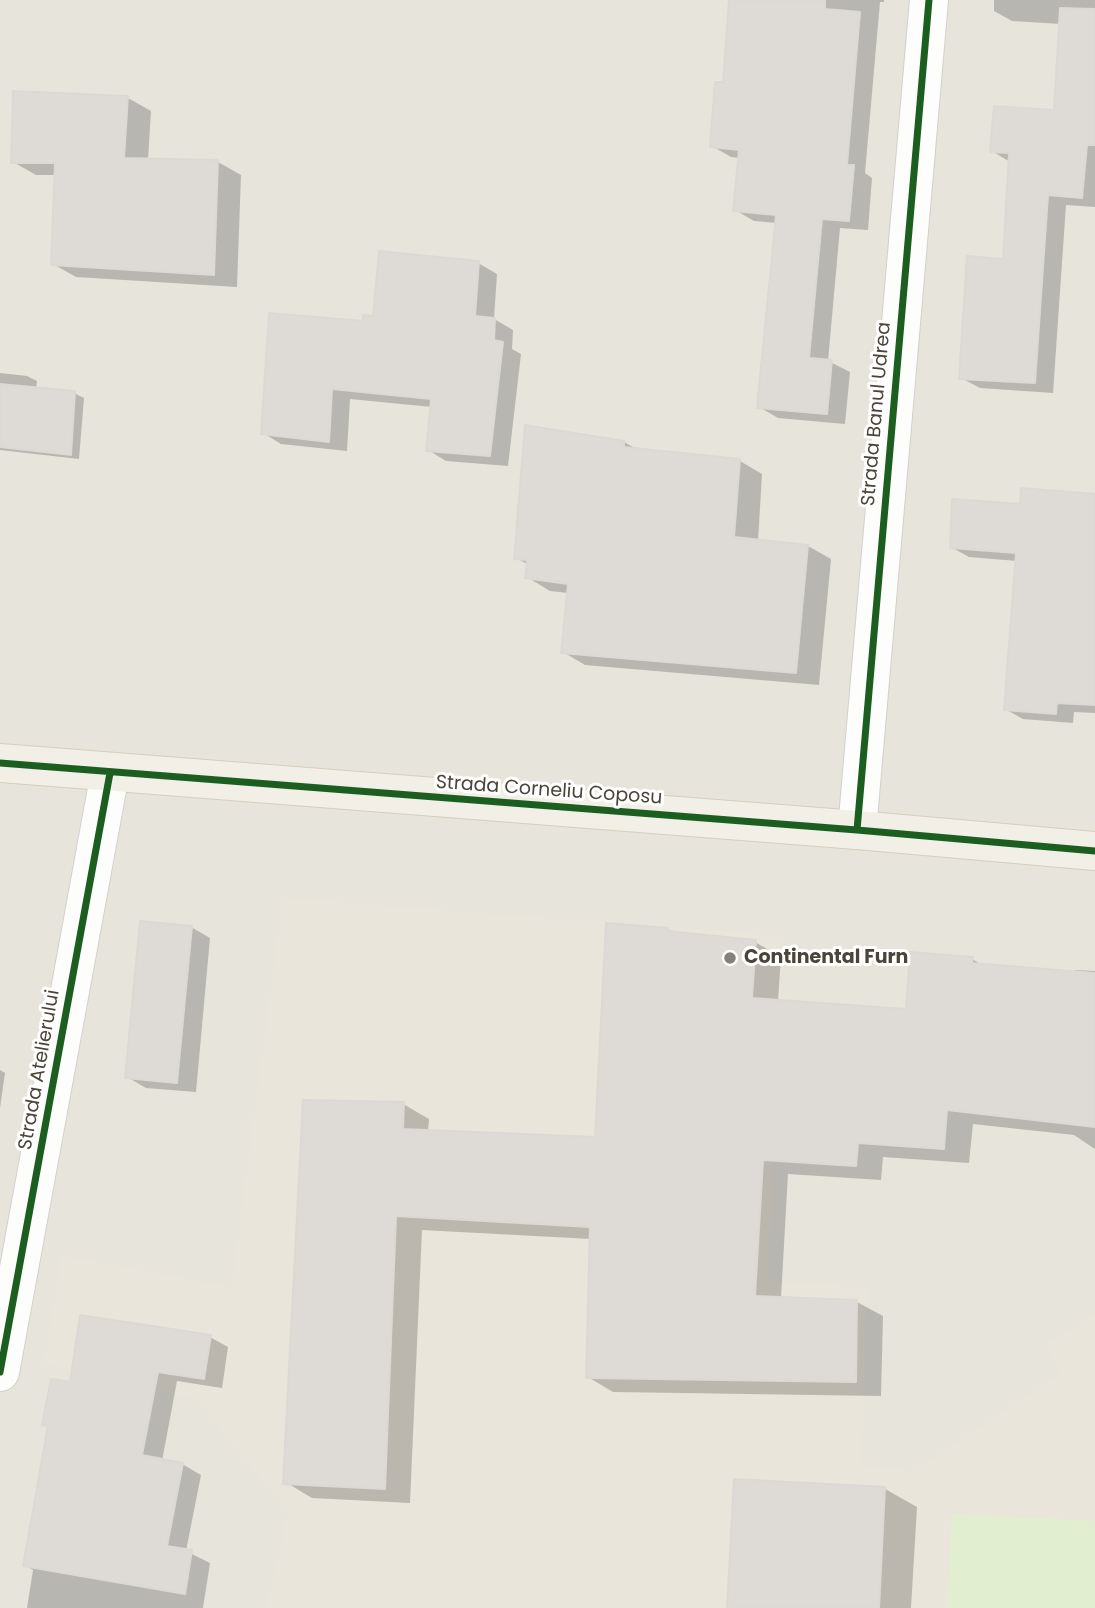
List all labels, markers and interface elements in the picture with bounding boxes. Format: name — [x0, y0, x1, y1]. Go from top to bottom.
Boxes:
street label: Strada Banul Udrea — [858, 321, 896, 507]
street label: Strada Corneliu Coposu — [435, 772, 663, 810]
place label: Continental Furn — [744, 947, 908, 969]
marker: Continental Furn — [722, 950, 738, 966]
street label: Strada Atelierului — [15, 988, 65, 1152]

